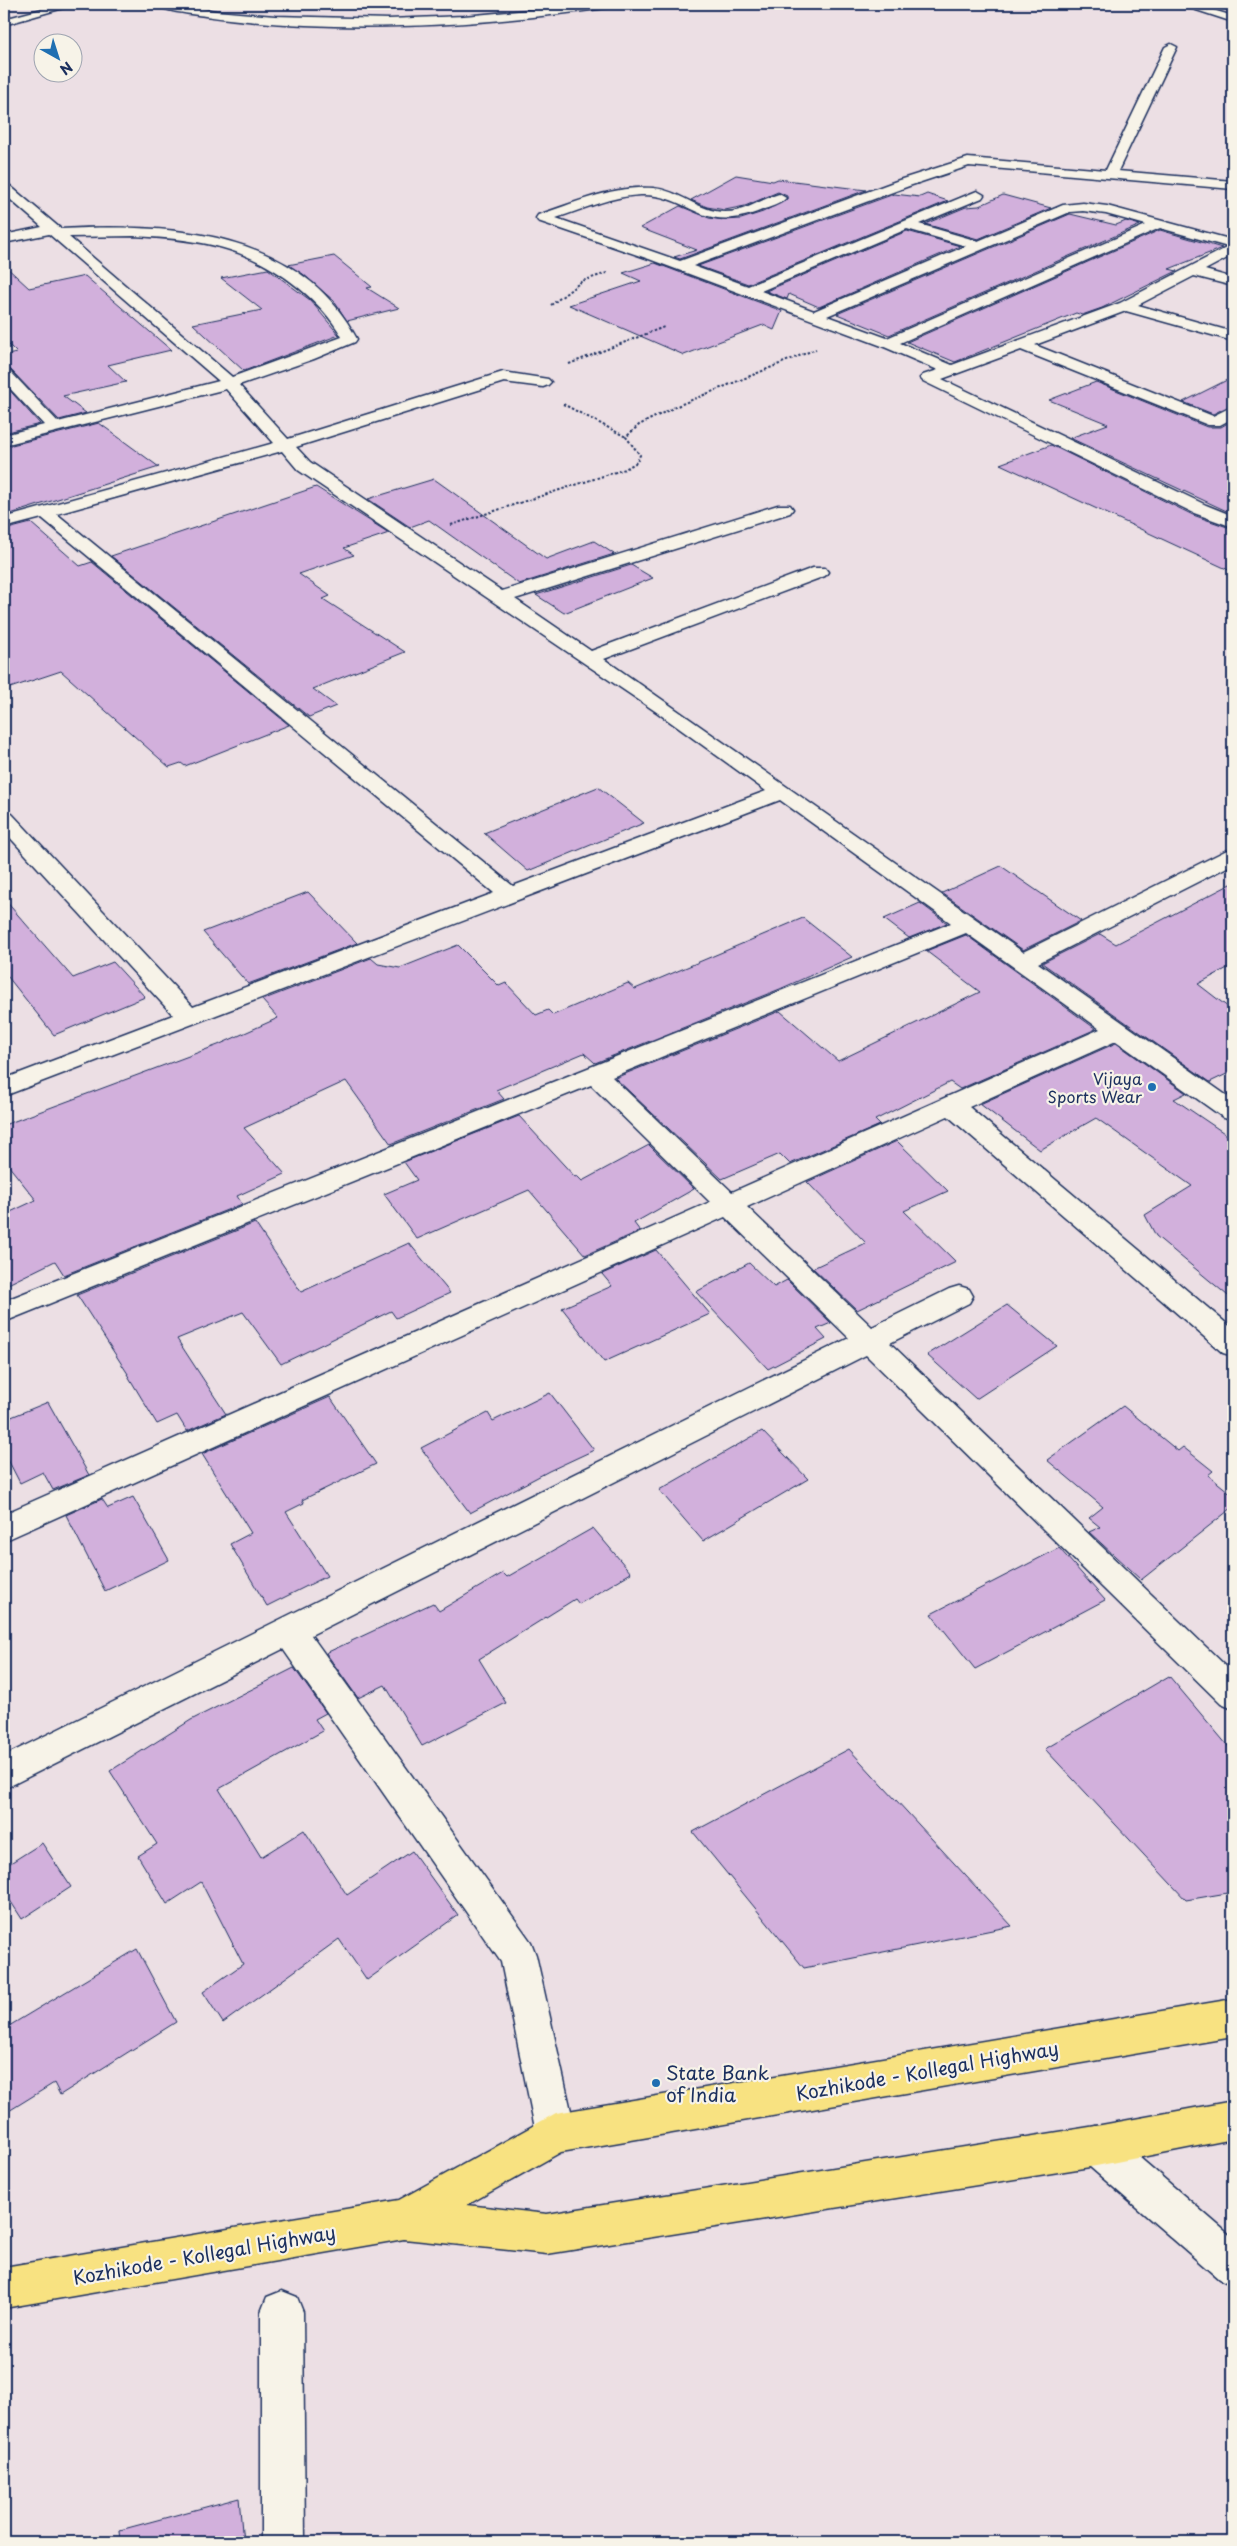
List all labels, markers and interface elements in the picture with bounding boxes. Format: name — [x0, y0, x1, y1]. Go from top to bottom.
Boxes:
north arrow — [32, 32, 82, 82]
text: N — [56, 57, 77, 80]
place label: Vijaya Sports Wear — [1048, 1066, 1143, 1108]
marker: Vijaya Sports Wear — [1146, 1081, 1158, 1093]
street label: Kozhikode - Kollegal Highway — [794, 2033, 1060, 2107]
place label: State Bank of India — [666, 2058, 770, 2108]
marker: State Bank of India — [650, 2077, 662, 2089]
street label: Kozhikode - Kollegal Highway — [71, 2217, 337, 2291]

